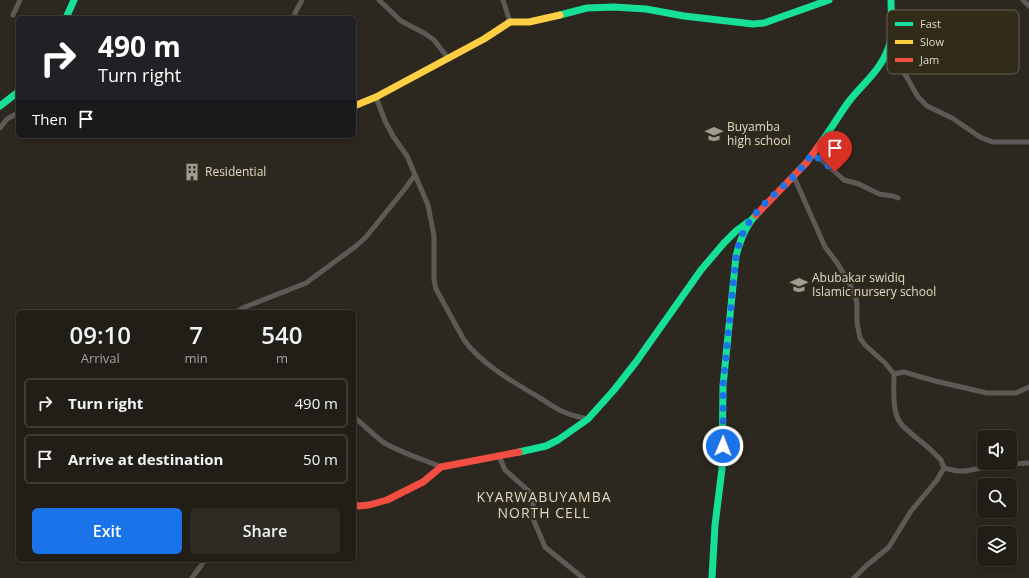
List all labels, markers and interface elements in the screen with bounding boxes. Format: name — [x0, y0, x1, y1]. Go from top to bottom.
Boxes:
legend — [887, 10, 1019, 74]
text: Fast — [920, 16, 941, 31]
text: 490 m — [98, 27, 181, 65]
icon: right — [32, 32, 84, 84]
text: Slow — [920, 34, 944, 49]
text: Jam — [919, 52, 939, 67]
text: Turn right — [98, 63, 181, 87]
icon: arrive — [75, 108, 97, 130]
text: Then — [32, 109, 67, 129]
place label: Buyamba high school — [727, 118, 791, 149]
school or university icon: Buyamba high school — [704, 124, 724, 144]
pin — [818, 131, 852, 172]
icon: arrive — [824, 137, 846, 159]
building icon: Residential — [182, 162, 202, 182]
place label: Residential — [205, 163, 266, 180]
place label: Abubakar swidiq Islamic nursery school — [812, 269, 936, 300]
school or university icon: Abubakar swidiq Islamic nursery school — [789, 275, 809, 295]
text: 09:10 — [70, 318, 131, 351]
text: 7 — [189, 318, 203, 351]
text: 540 — [261, 318, 302, 351]
text: Arrival — [81, 349, 120, 367]
text: min — [185, 349, 208, 367]
text: m — [276, 349, 288, 367]
icon: right — [34, 392, 56, 414]
text: Turn right — [68, 393, 143, 413]
text: 490 m — [294, 393, 338, 413]
position arrow — [702, 425, 744, 467]
map controls — [977, 430, 1017, 566]
button: sound — [977, 430, 1017, 470]
icon: arrive — [34, 448, 56, 470]
text: Arrive at destination — [68, 449, 223, 469]
text: 50 m — [303, 449, 338, 469]
button: search — [977, 478, 1017, 518]
district label: KYARWABUYAMBA NORTH CELL — [476, 487, 612, 522]
button: Exit — [32, 508, 182, 554]
button: Share — [190, 508, 340, 554]
button: layers — [977, 526, 1017, 566]

